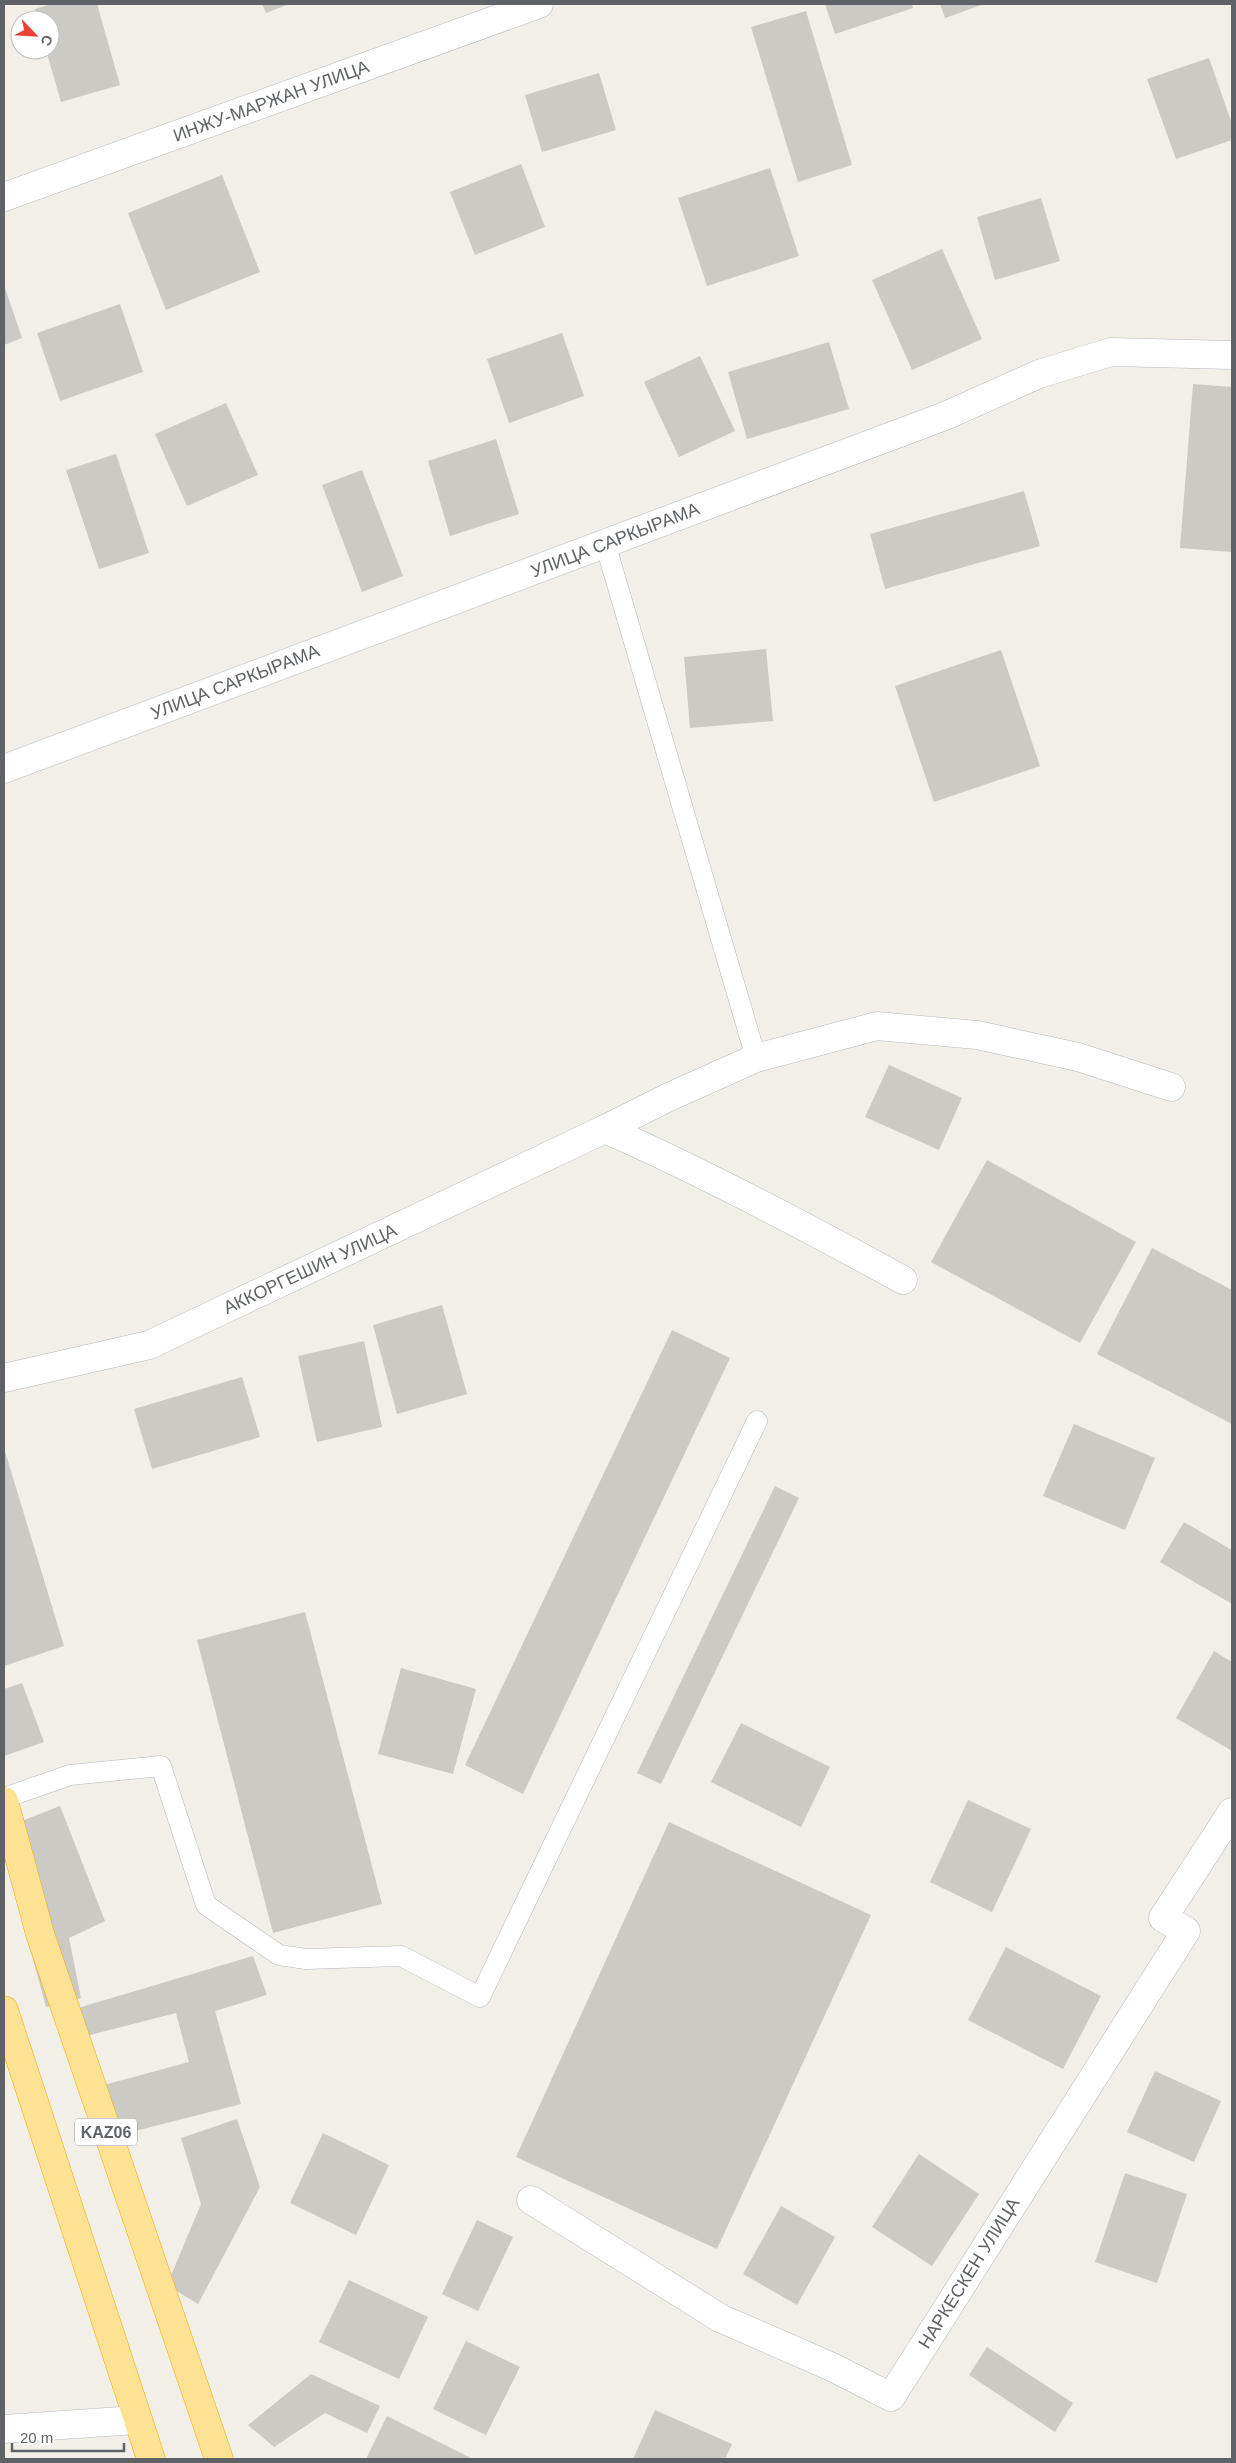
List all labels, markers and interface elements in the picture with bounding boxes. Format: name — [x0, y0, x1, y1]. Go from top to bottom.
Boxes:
north arrow — [10, 10, 60, 60]
text: С — [37, 33, 56, 48]
street label: ИНЖУ-МАРЖАН УЛИЦА — [170, 56, 372, 146]
street label: УЛИЦА САРКЫРАМА — [528, 499, 702, 581]
street label: УЛИЦА САРКЫРАМА — [148, 641, 322, 723]
street label: АККОРГЕШИН УЛИЦА — [220, 1220, 400, 1318]
road number: KАZ06 — [75, 2118, 137, 2146]
street label: НАРКЕСКЕН УЛИЦА — [914, 2194, 1024, 2352]
scale bar — [12, 2420, 125, 2452]
text: 20 m — [20, 2429, 53, 2446]

